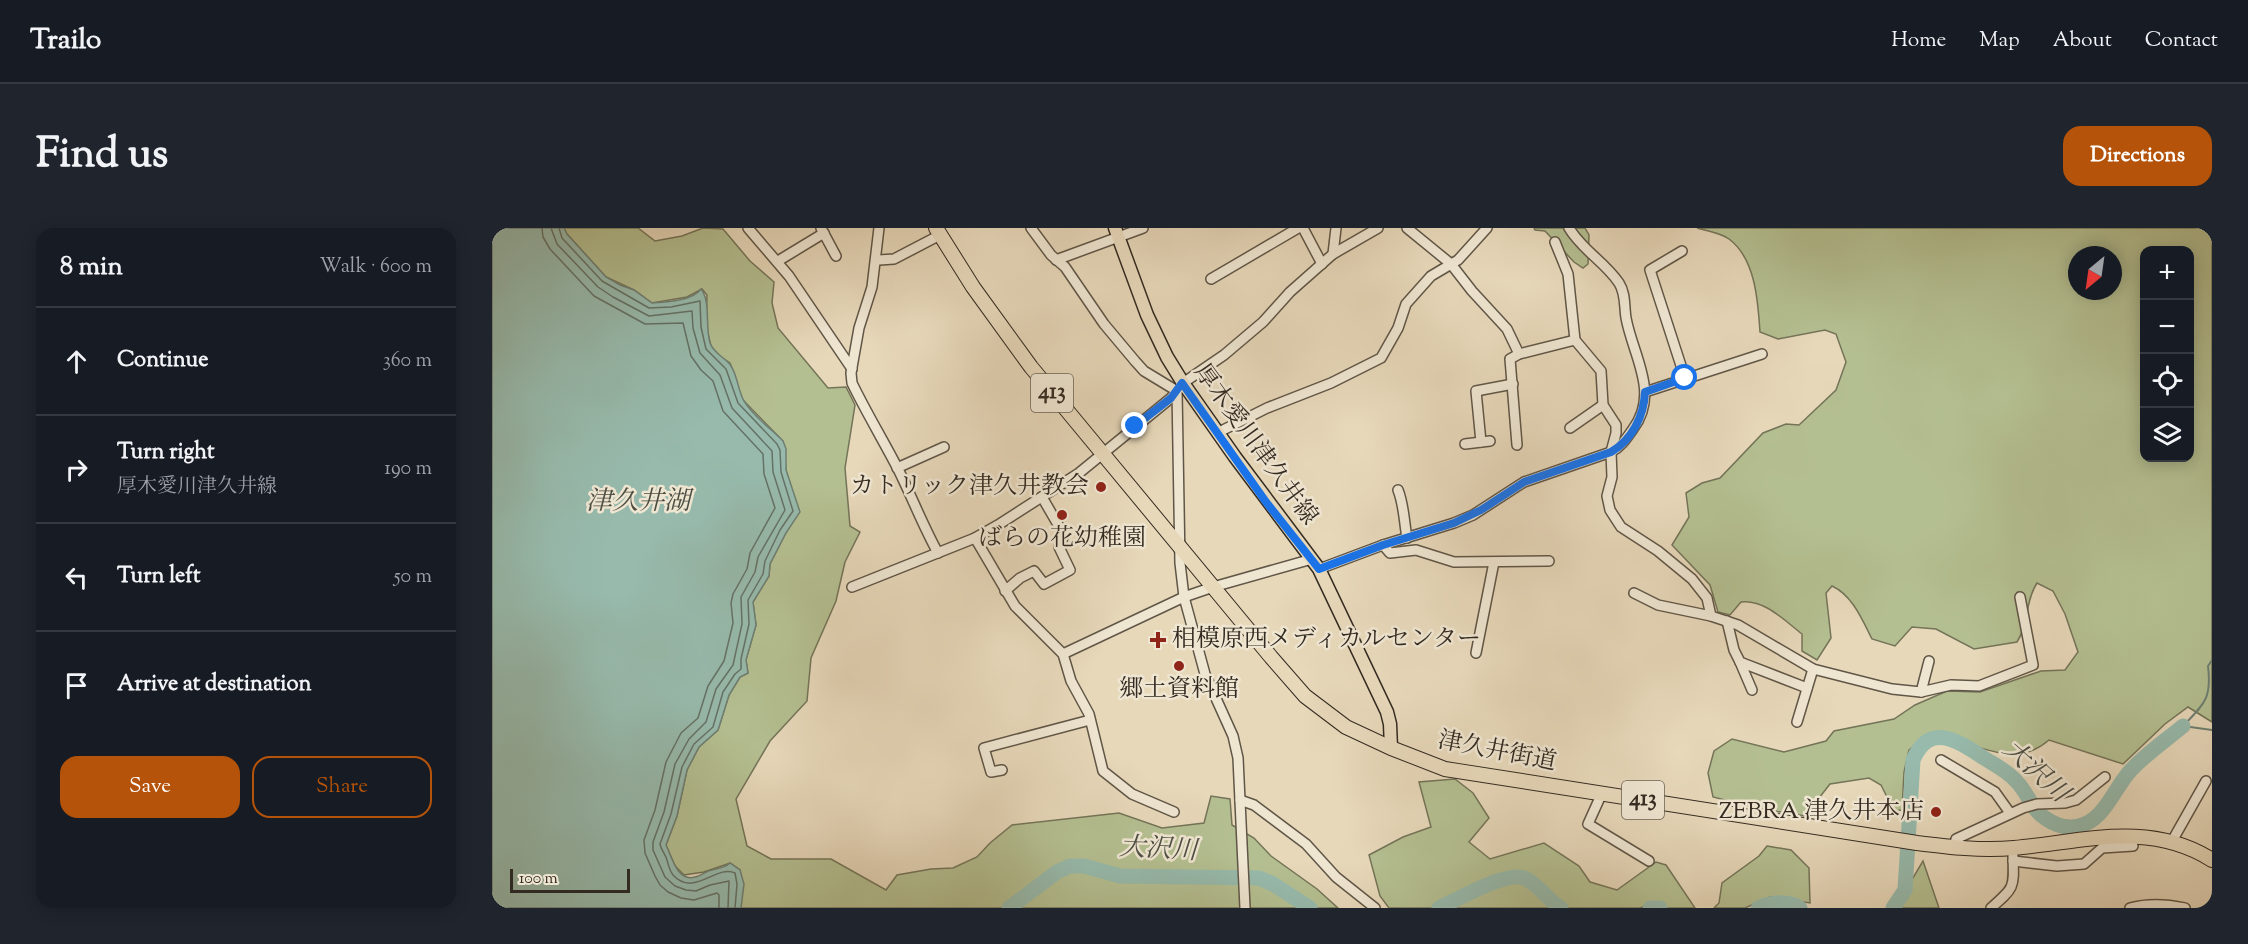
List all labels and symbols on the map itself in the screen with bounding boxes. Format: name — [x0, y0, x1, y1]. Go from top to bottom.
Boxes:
north arrow — [2068, 246, 2122, 300]
street label: 厚木愛川津久井線 — [1185, 357, 1325, 533]
route start — [1671, 364, 1697, 390]
road number: 413 — [1031, 374, 1073, 412]
route end — [1121, 412, 1147, 438]
place label: カトリック津久井教会 — [850, 470, 1089, 504]
marker: カトリック津久井教会 — [1094, 480, 1108, 494]
water label: 津久井湖 — [586, 484, 694, 521]
marker: ばらの花幼稚園 — [1055, 508, 1069, 522]
place label: ばらの花幼稚園 — [978, 522, 1146, 556]
place label: 相模原西メディカルセンター — [1172, 623, 1481, 657]
marker: 相模原西メディカルセンター — [1149, 631, 1167, 649]
marker: 郷土資料館 — [1172, 659, 1186, 673]
place label: 郷土資料館 — [1119, 673, 1239, 707]
street label: 津久井街道 — [1435, 724, 1559, 780]
water label: 大沢川 — [1994, 732, 2079, 814]
road number: 413 — [1622, 781, 1664, 819]
place label: ZEBRA 津久井本店 — [1719, 795, 1924, 829]
marker: ZEBRA 津久井本店 — [1929, 805, 1943, 819]
water label: 大沢川 — [1118, 829, 1201, 871]
scale bar — [510, 866, 630, 894]

